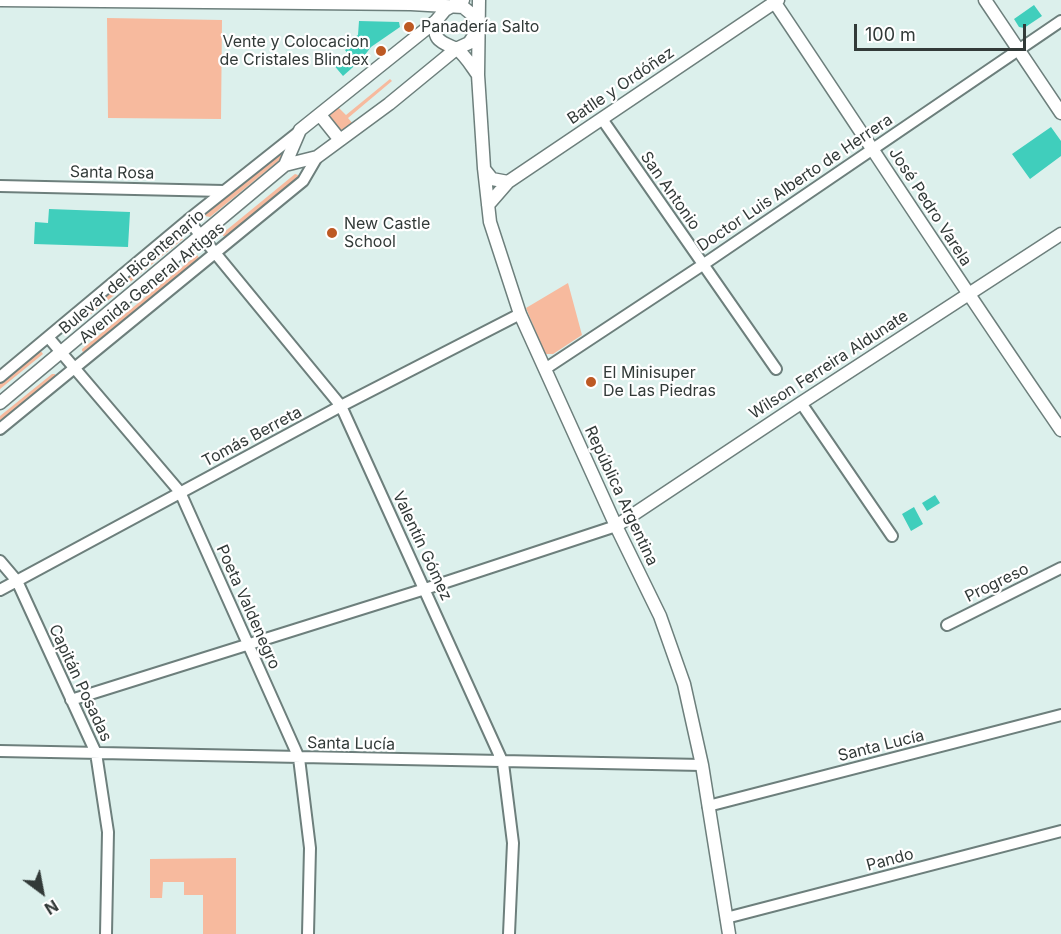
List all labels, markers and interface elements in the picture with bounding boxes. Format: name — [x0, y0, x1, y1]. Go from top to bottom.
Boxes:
scale bar — [857, 12, 1030, 50]
place label: Panadería Salto — [421, 17, 539, 37]
marker: Panadería Salto — [402, 20, 416, 34]
text: 100 m — [865, 24, 916, 45]
place label: Vente y Colocacion de Cristales Blindex — [219, 32, 369, 70]
street label: Batlle y Ordóñez — [564, 43, 678, 129]
marker: Vente y Colocacion de Cristales Blindex — [374, 44, 388, 58]
street label: Doctor Luis Alberto de Herrera — [694, 110, 896, 256]
street label: José Pedro Varela — [885, 144, 975, 270]
street label: San Antonio — [636, 148, 704, 234]
street label: Santa Rosa — [70, 163, 154, 183]
street label: Bulevar del Bicentenario — [56, 206, 208, 338]
place label: New Castle School — [344, 214, 430, 252]
street label: Avenida General Artigas — [75, 218, 229, 348]
marker: New Castle School — [325, 226, 339, 240]
street label: Wilson Ferreira Aldunate — [746, 306, 912, 424]
place label: El Minisuper De Las Piedras — [603, 363, 716, 401]
marker: El Minisuper De Las Piedras — [584, 375, 598, 389]
street label: Tomás Berreta — [199, 403, 305, 471]
street label: República Argentina — [580, 423, 662, 569]
street label: Valentín Gómez — [388, 488, 456, 604]
street label: Poeta Valdenegro — [212, 542, 284, 672]
street label: Progreso — [962, 559, 1032, 607]
street label: Capitán Posadas — [44, 621, 116, 745]
street label: Santa Lucía — [836, 726, 926, 766]
street label: Santa Lucía — [307, 734, 395, 754]
street label: Pando — [864, 845, 916, 875]
north arrow — [12, 862, 72, 922]
text: N — [41, 896, 62, 919]

